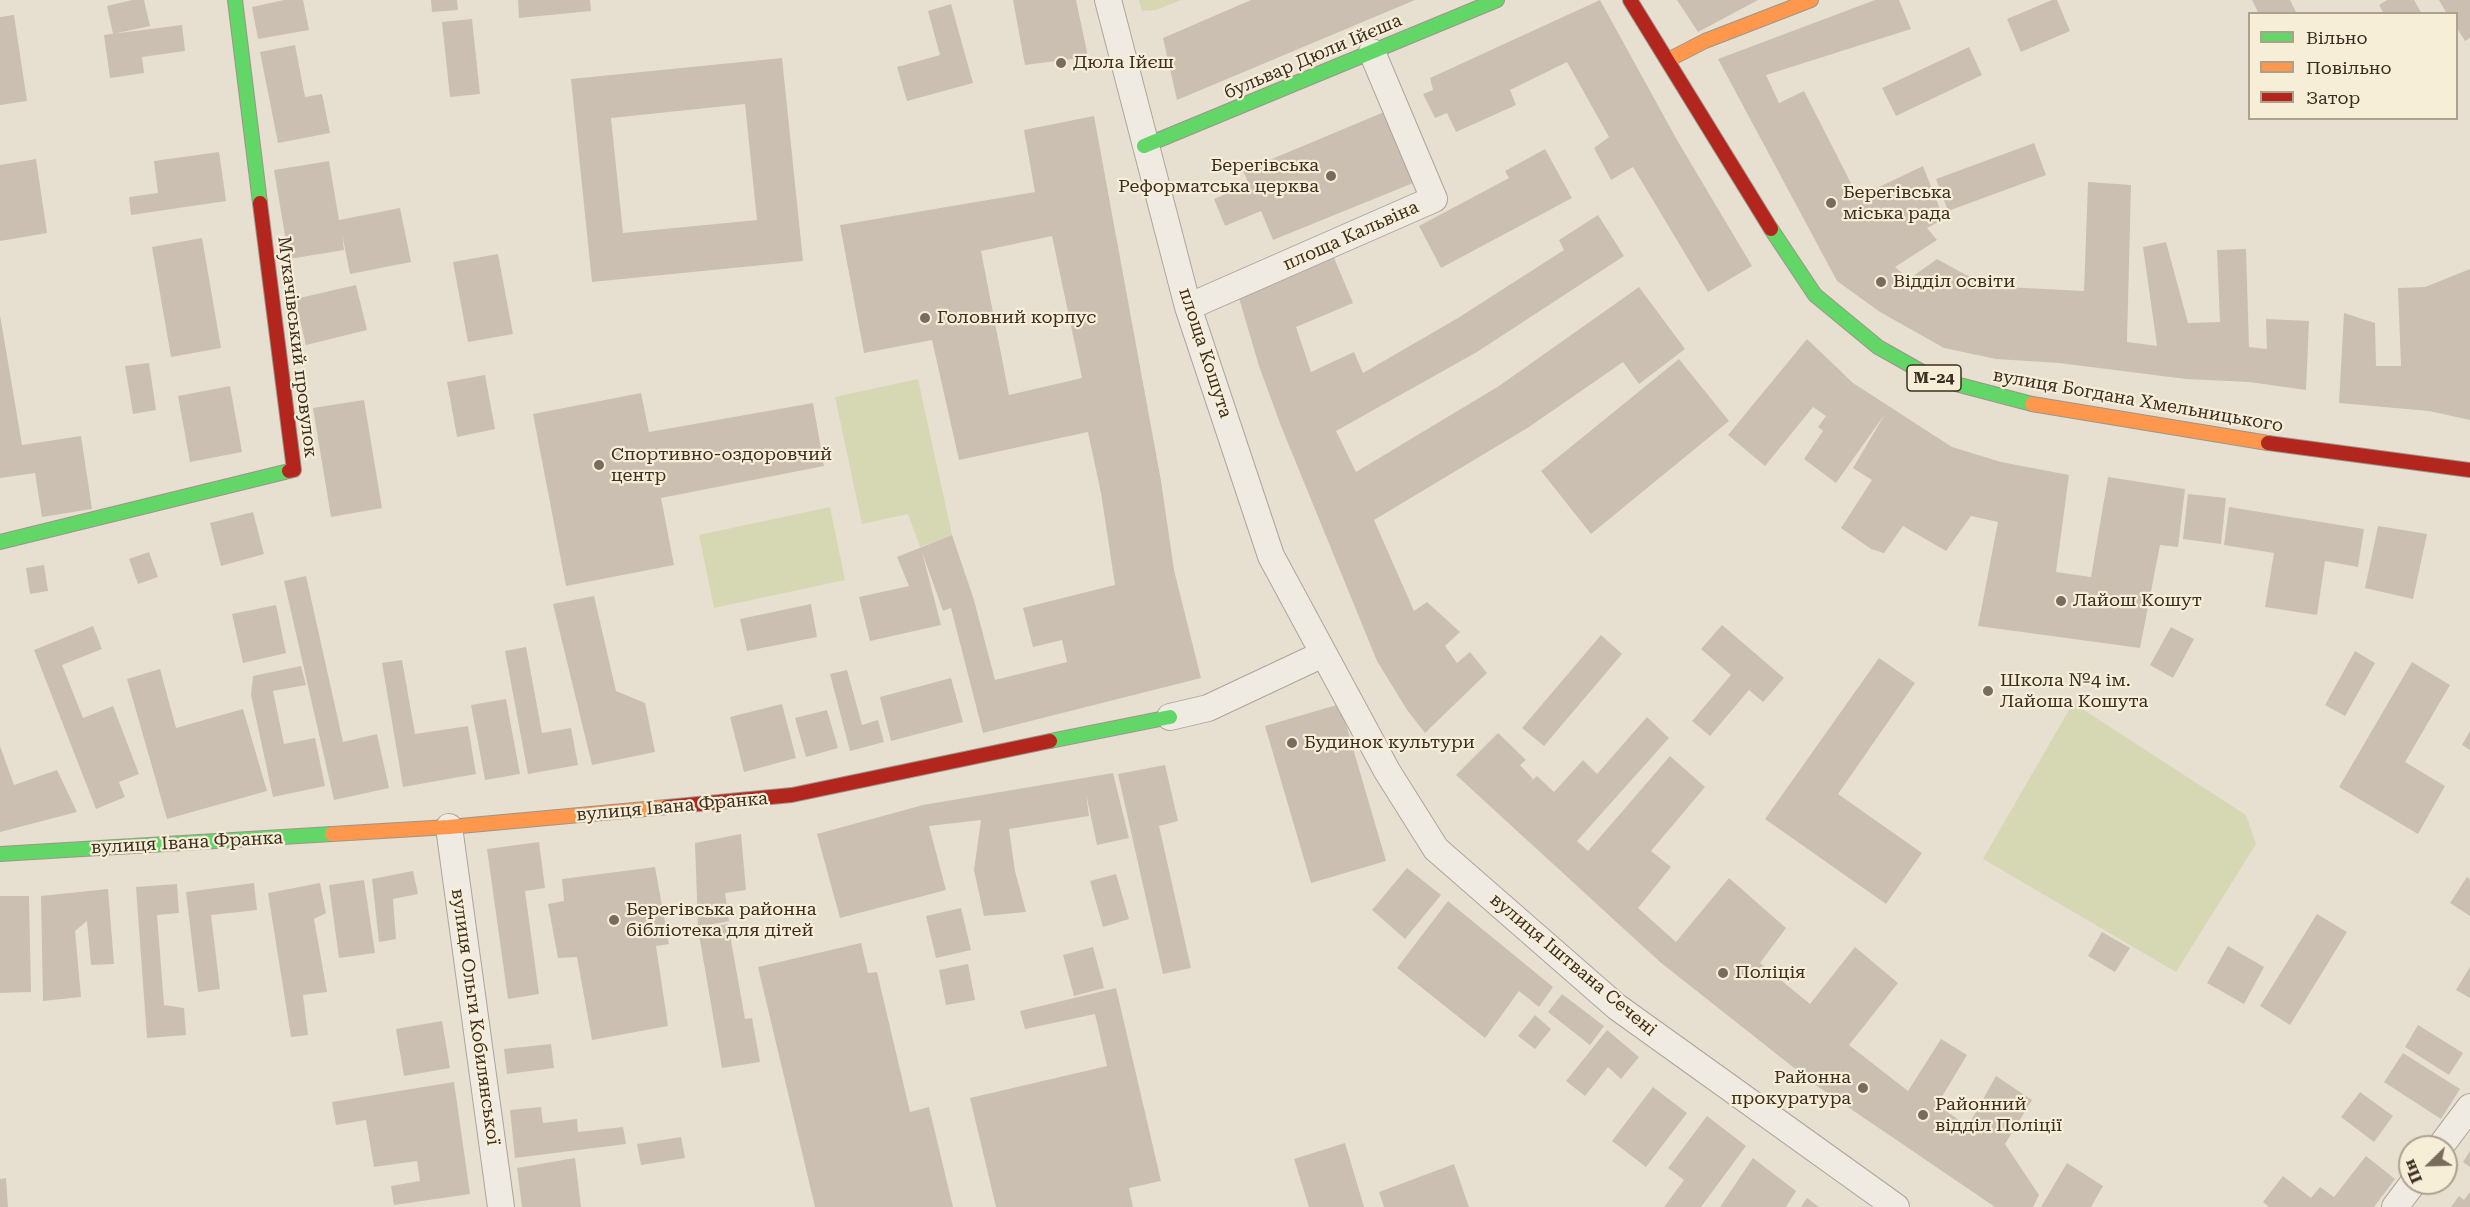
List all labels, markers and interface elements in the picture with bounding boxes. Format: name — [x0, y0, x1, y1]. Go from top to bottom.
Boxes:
street label: бульвар Дюли Ійєша — [1221, 10, 1405, 104]
legend — [2248, 12, 2458, 120]
text: Вільно — [2306, 27, 2368, 48]
place label: Дюла Ійєш — [1073, 52, 1174, 74]
marker: Дюла Ійєш — [1054, 56, 1068, 70]
text: Повільно — [2306, 57, 2392, 78]
text: Затор — [2306, 87, 2360, 108]
place label: Берегівська Реформатська церква — [1118, 155, 1319, 198]
marker: Берегівська Реформатська церква — [1324, 169, 1338, 183]
place label: Берегівська міська рада — [1843, 182, 1951, 224]
street label: площа Кальвіна — [1280, 196, 1422, 276]
marker: Берегівська міська рада — [1824, 196, 1838, 210]
street label: Мукачівський провулок — [273, 235, 321, 459]
place label: Відділ освіти — [1893, 271, 2015, 293]
marker: Відділ освіти — [1874, 275, 1888, 289]
street label: площа Кошута — [1174, 285, 1236, 421]
place label: Головний корпус — [937, 307, 1096, 329]
marker: Головний корпус — [918, 311, 932, 325]
road number: М-24 — [1907, 365, 1961, 391]
street label: вулиця Богдана Хмельницького — [1991, 365, 2285, 437]
place label: Спортивно-оздоровчий центр — [611, 444, 832, 486]
marker: Спортивно-оздоровчий центр — [592, 458, 606, 472]
place label: Лайош Кошут — [2073, 590, 2202, 612]
marker: Лайош Кошут — [2054, 594, 2068, 608]
place label: Школа №4 ім. Лайоша Кошута — [2000, 670, 2148, 712]
marker: Школа №4 ім. Лайоша Кошута — [1981, 684, 1995, 698]
place label: Будинок культури — [1304, 732, 1475, 754]
marker: Будинок культури — [1285, 736, 1299, 750]
street label: вулиця Івана Франка — [575, 788, 769, 826]
street label: вулиця Івана Франка — [90, 827, 284, 859]
street label: вулиця Ольги Кобилянської — [446, 887, 504, 1147]
street label: вулиця Іштвана Сечені — [1485, 889, 1661, 1041]
place label: Берегівська районна бібліотека для дітей — [626, 899, 817, 942]
marker: Берегівська районна бібліотека для дітей — [607, 913, 621, 927]
place label: Поліція — [1735, 962, 1805, 984]
marker: Поліція — [1716, 966, 1730, 980]
place label: Районна прокуратура — [1731, 1067, 1851, 1110]
marker: Районна прокуратура — [1856, 1081, 1870, 1095]
place label: Районний відділ Поліції — [1935, 1094, 2062, 1136]
marker: Районний відділ Поліції — [1916, 1108, 1930, 1122]
north arrow — [2398, 1135, 2458, 1195]
text: Пн — [2399, 1157, 2426, 1186]

